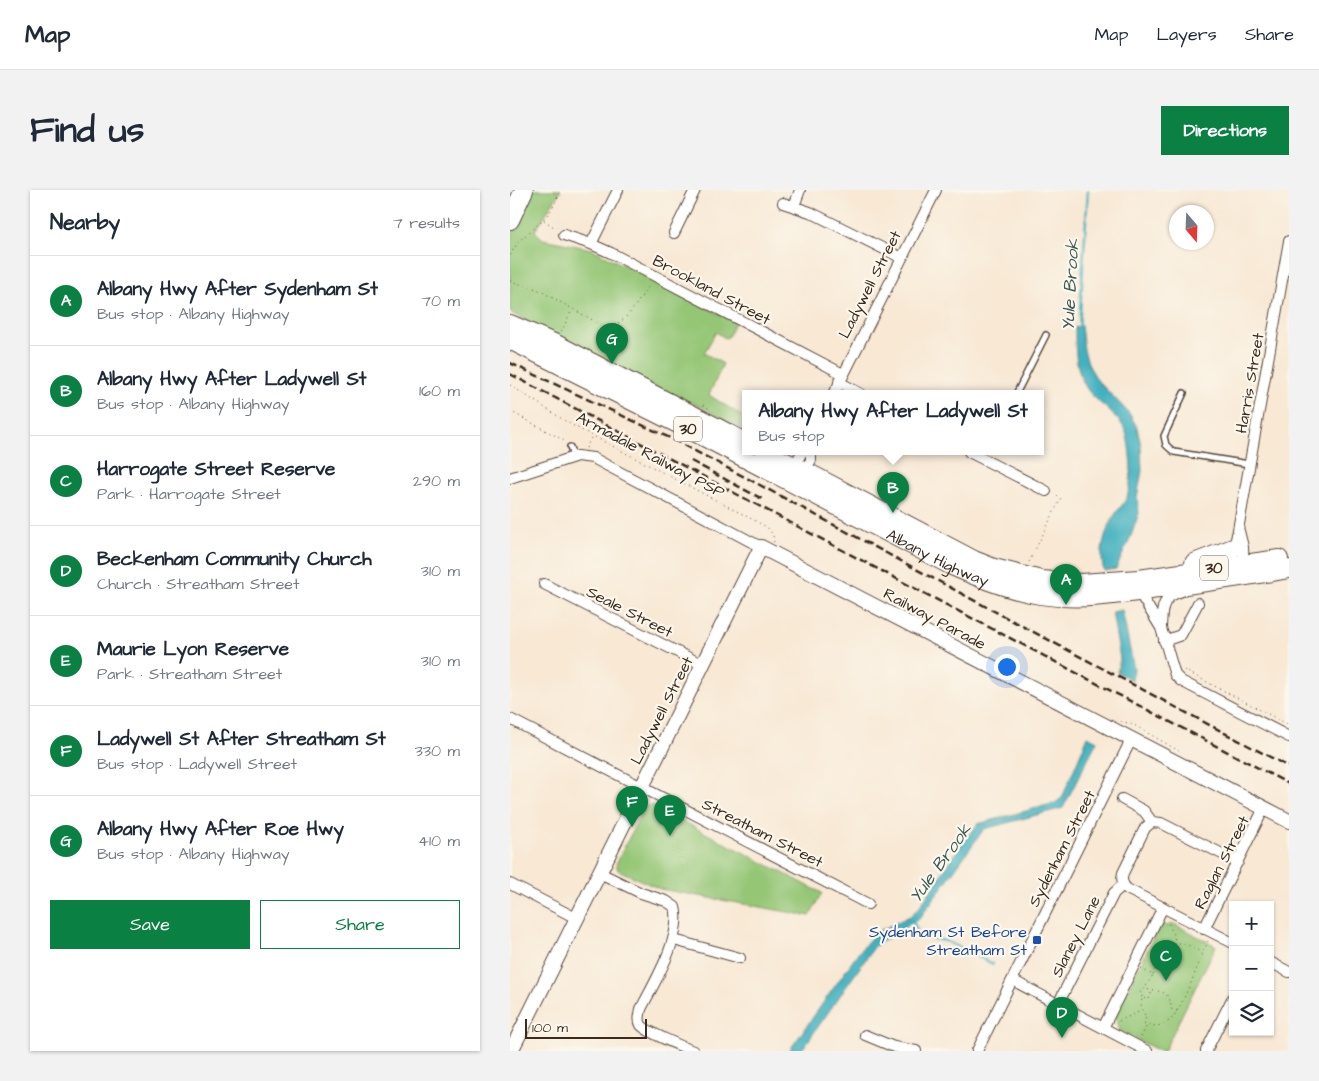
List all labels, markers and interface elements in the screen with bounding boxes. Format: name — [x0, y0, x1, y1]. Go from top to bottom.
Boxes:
text: Map — [25, 18, 70, 52]
text: Map — [1094, 22, 1128, 47]
text: Layers — [1156, 22, 1217, 47]
text: Share — [1245, 22, 1294, 47]
text: Find us — [30, 106, 144, 155]
button: Directions — [1161, 106, 1289, 155]
north arrow — [1169, 205, 1214, 250]
text: Nearby — [50, 208, 120, 237]
text: 7 results — [393, 212, 460, 234]
street label: Ladywell Street — [833, 226, 908, 343]
water label: Yule Brook — [1056, 237, 1085, 332]
street label: Brookland Street — [649, 250, 775, 331]
text: Albany Hwy After Sydenham St — [97, 276, 378, 303]
text: A — [61, 290, 71, 312]
text: 70 m — [421, 290, 460, 312]
text: Bus stop · Albany Highway — [97, 303, 290, 325]
pin: G — [596, 323, 628, 364]
street label: Harris Street — [1230, 331, 1270, 435]
text: Albany Hwy After Ladywell St — [97, 366, 367, 393]
text: B — [60, 380, 72, 402]
text: 160 m — [419, 380, 460, 402]
popup — [742, 390, 1044, 455]
text: Bus stop · Albany Highway — [97, 393, 290, 415]
text: Albany Hwy After Ladywell St — [758, 398, 1028, 425]
street label: Armadale Railway PSP — [572, 406, 729, 504]
road number: 30 — [674, 416, 702, 442]
text: Bus stop — [758, 425, 825, 447]
text: Harrogate Street Reserve — [97, 456, 335, 483]
text: C — [60, 470, 72, 492]
text: 290 m — [413, 470, 460, 492]
pin: B — [877, 472, 909, 513]
text: Park · Harrogate Street — [97, 483, 281, 505]
street label: Albany Highway — [883, 524, 992, 593]
text: Beckenham Community Church — [97, 546, 372, 573]
road number: 30 — [1200, 556, 1228, 580]
text: D — [61, 560, 71, 582]
text: 310 m — [421, 560, 460, 582]
pin: A — [1050, 564, 1082, 605]
text: Church · Streatham Street — [97, 573, 299, 595]
street label: Seale Street — [583, 581, 677, 643]
street label: Railway Parade — [879, 583, 990, 656]
text: Maurie Lyon Reserve — [97, 636, 289, 663]
text: E — [61, 650, 71, 672]
text: 310 m — [421, 650, 460, 672]
street label: Ladywell Street — [625, 652, 700, 769]
your location — [994, 654, 1020, 680]
text: Park · Streatham Street — [97, 663, 282, 685]
text: Ladywell St After Streatham St — [97, 726, 386, 753]
text: F — [60, 740, 72, 762]
text: 330 m — [415, 740, 460, 762]
text: Bus stop · Ladywell Street — [97, 753, 297, 775]
pin: F — [616, 786, 648, 827]
street label: Sydenham Street — [1023, 786, 1102, 911]
street label: Streatham Street — [698, 793, 827, 873]
pin: E — [654, 795, 686, 836]
street label: Raglan Street — [1189, 811, 1256, 913]
text: Albany Hwy After Roe Hwy — [97, 816, 344, 843]
water label: Yule Brook — [903, 818, 978, 908]
text: G — [60, 830, 72, 852]
text: 410 m — [418, 830, 460, 852]
text: Bus stop · Albany Highway — [97, 843, 290, 865]
street label: Slaney Lane — [1046, 892, 1107, 981]
button: Save — [50, 900, 250, 949]
button: Share — [260, 900, 460, 949]
map controls — [1229, 901, 1274, 1036]
button: + — [1229, 901, 1274, 946]
place label: Sydenham St Before Streatham St — [869, 921, 1028, 961]
marker: Sydenham St Before Streatham St — [1031, 934, 1043, 946]
pin: C — [1150, 940, 1182, 981]
button: − — [1229, 946, 1274, 991]
button: layers — [1229, 991, 1274, 1036]
pin: D — [1046, 997, 1078, 1038]
scale bar — [525, 1016, 648, 1039]
text: 100 m — [532, 1018, 568, 1038]

